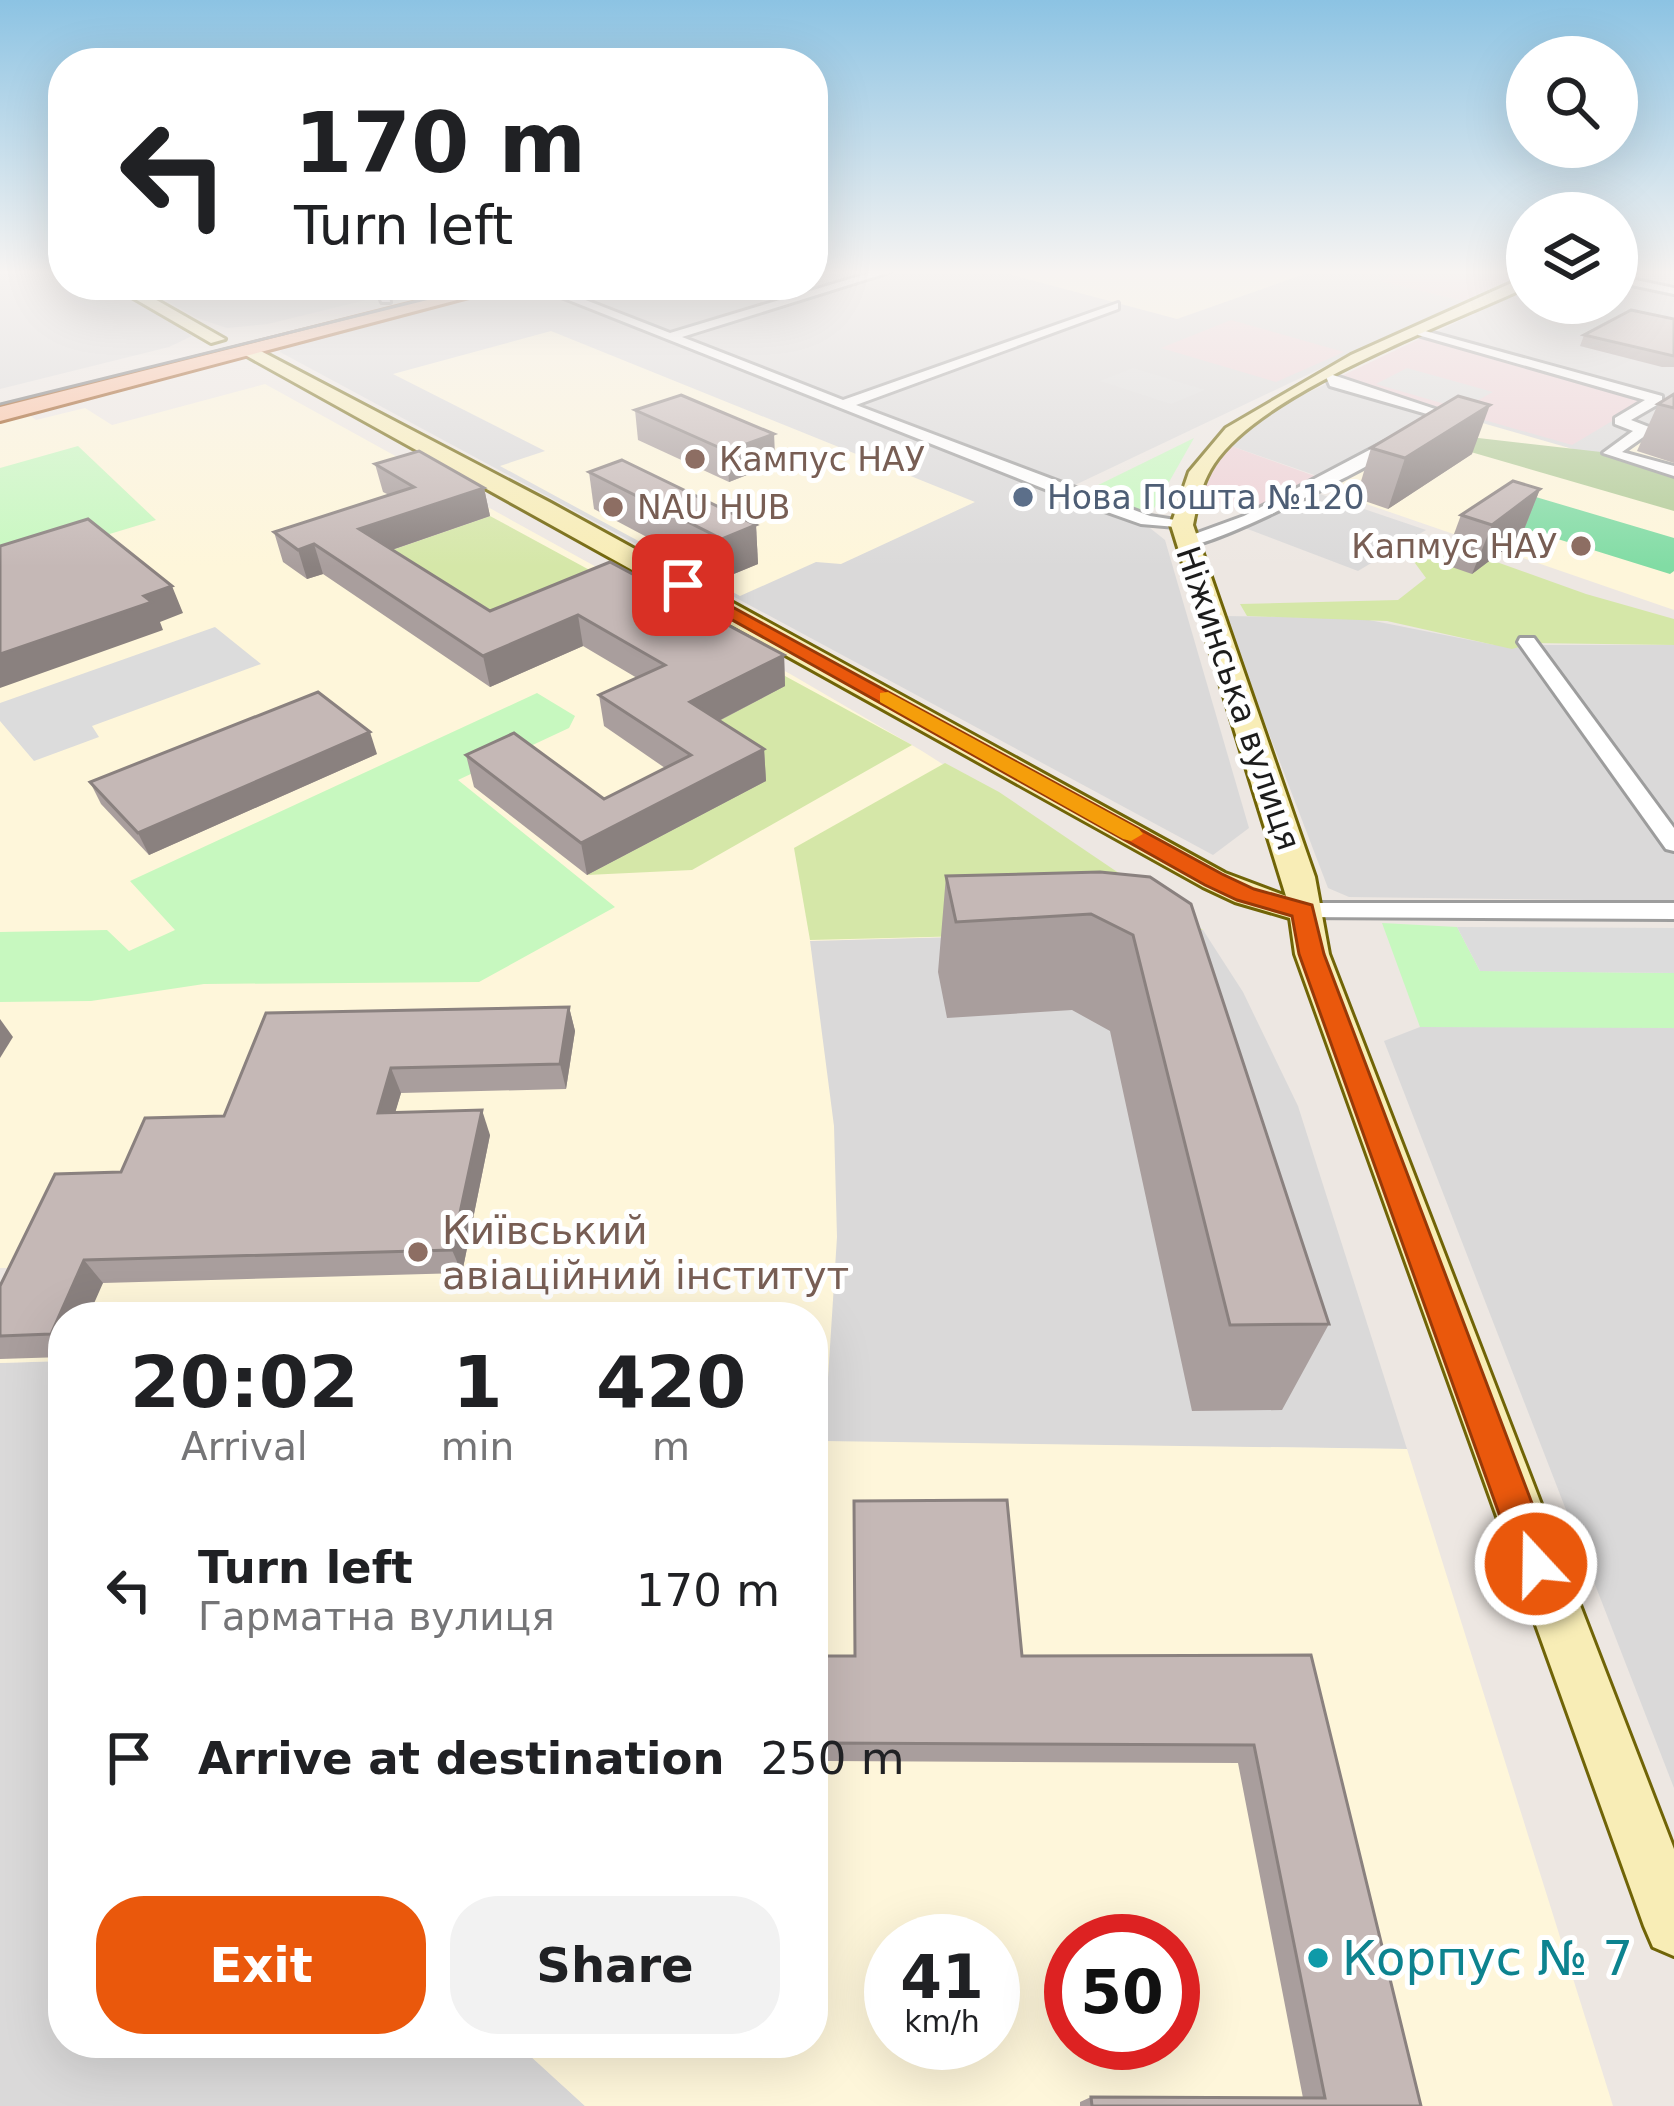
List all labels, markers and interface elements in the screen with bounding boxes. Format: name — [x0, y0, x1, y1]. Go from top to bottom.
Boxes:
map controls — [1506, 36, 1638, 324]
button: search — [1506, 36, 1638, 168]
text: 170 m — [294, 94, 586, 192]
icon: left — [96, 96, 252, 252]
button: layers — [1506, 192, 1638, 324]
text: Turn left — [294, 194, 513, 257]
place label: Кампус НАУ — [719, 440, 925, 479]
marker: Кампус НАУ — [682, 446, 708, 472]
place label: Нова Пошта №120 — [1047, 478, 1365, 517]
marker: Нова Пошта №120 — [1010, 484, 1036, 510]
place label: NAU HUB — [637, 488, 791, 527]
marker: NAU HUB — [600, 494, 626, 520]
place label: Капмус НАУ — [1351, 527, 1557, 566]
marker: Капмус НАУ — [1568, 533, 1594, 559]
pin — [632, 534, 734, 636]
street label: Ніжинська вулиця — [1168, 541, 1309, 855]
icon: arrive — [650, 552, 716, 618]
place label: Київський авіаційний інститут — [442, 1208, 849, 1298]
marker: Київський авіаційний інститут — [405, 1239, 431, 1265]
text: 20:02 — [130, 1340, 359, 1424]
text: 1 — [452, 1340, 502, 1424]
text: 420 — [596, 1340, 746, 1424]
text: Arrival — [181, 1424, 308, 1469]
text: min — [441, 1424, 514, 1469]
text: m — [652, 1424, 690, 1469]
position arrow — [1473, 1501, 1599, 1627]
text: Turn left — [198, 1541, 413, 1594]
icon: left — [96, 1557, 162, 1623]
text: 170 m — [636, 1564, 780, 1617]
text: Гарматна вулиця — [198, 1594, 555, 1639]
icon: arrive — [96, 1725, 162, 1791]
text: Arrive at destination — [198, 1732, 724, 1785]
text: 250 m — [760, 1732, 904, 1785]
button: Exit — [96, 1896, 426, 2034]
button: Share — [450, 1896, 780, 2034]
speed limit sign: 50 — [1044, 1914, 1200, 2070]
place label: Корпус № 7 — [1342, 1930, 1633, 1986]
text: 41 — [900, 1942, 984, 2012]
marker: Корпус № 7 — [1305, 1945, 1331, 1971]
text: km/h — [904, 2004, 980, 2039]

